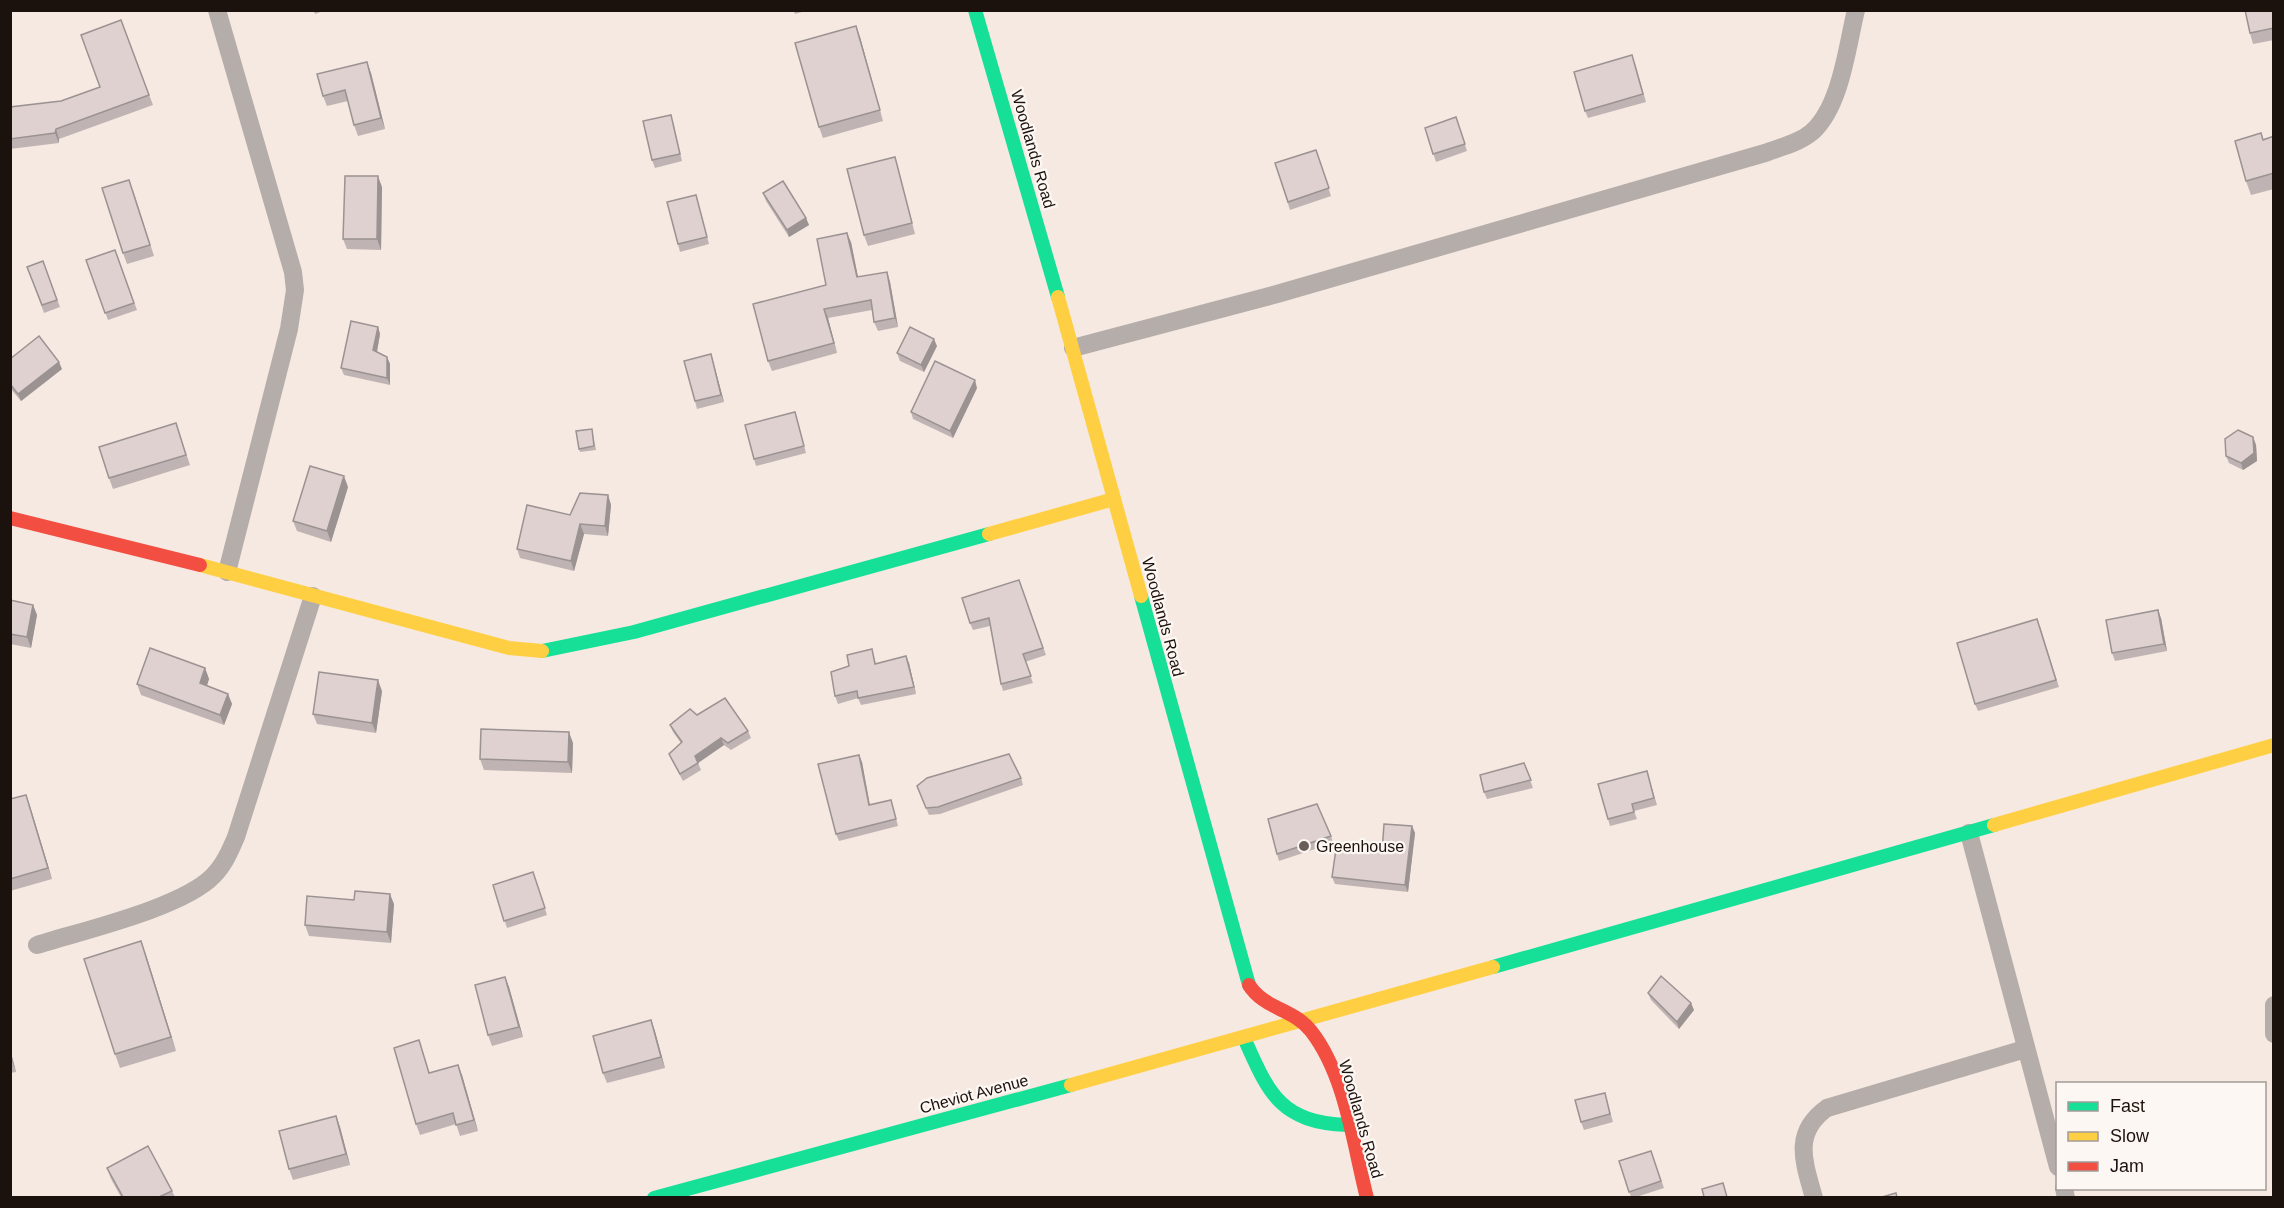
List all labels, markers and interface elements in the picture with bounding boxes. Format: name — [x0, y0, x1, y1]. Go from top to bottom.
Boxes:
street label: Woodlands Road — [1008, 88, 1058, 210]
street label: Woodlands Road — [1139, 556, 1187, 678]
place label: Greenhouse — [1316, 838, 1404, 855]
marker: Greenhouse — [1297, 839, 1311, 853]
street label: Woodlands Road — [1336, 1058, 1386, 1180]
street label: Cheviot Avenue — [918, 1071, 1030, 1117]
legend — [2056, 1082, 2266, 1190]
text: Fast — [2110, 1096, 2145, 1116]
text: Slow — [2110, 1126, 2150, 1146]
text: Jam — [2110, 1156, 2144, 1176]

